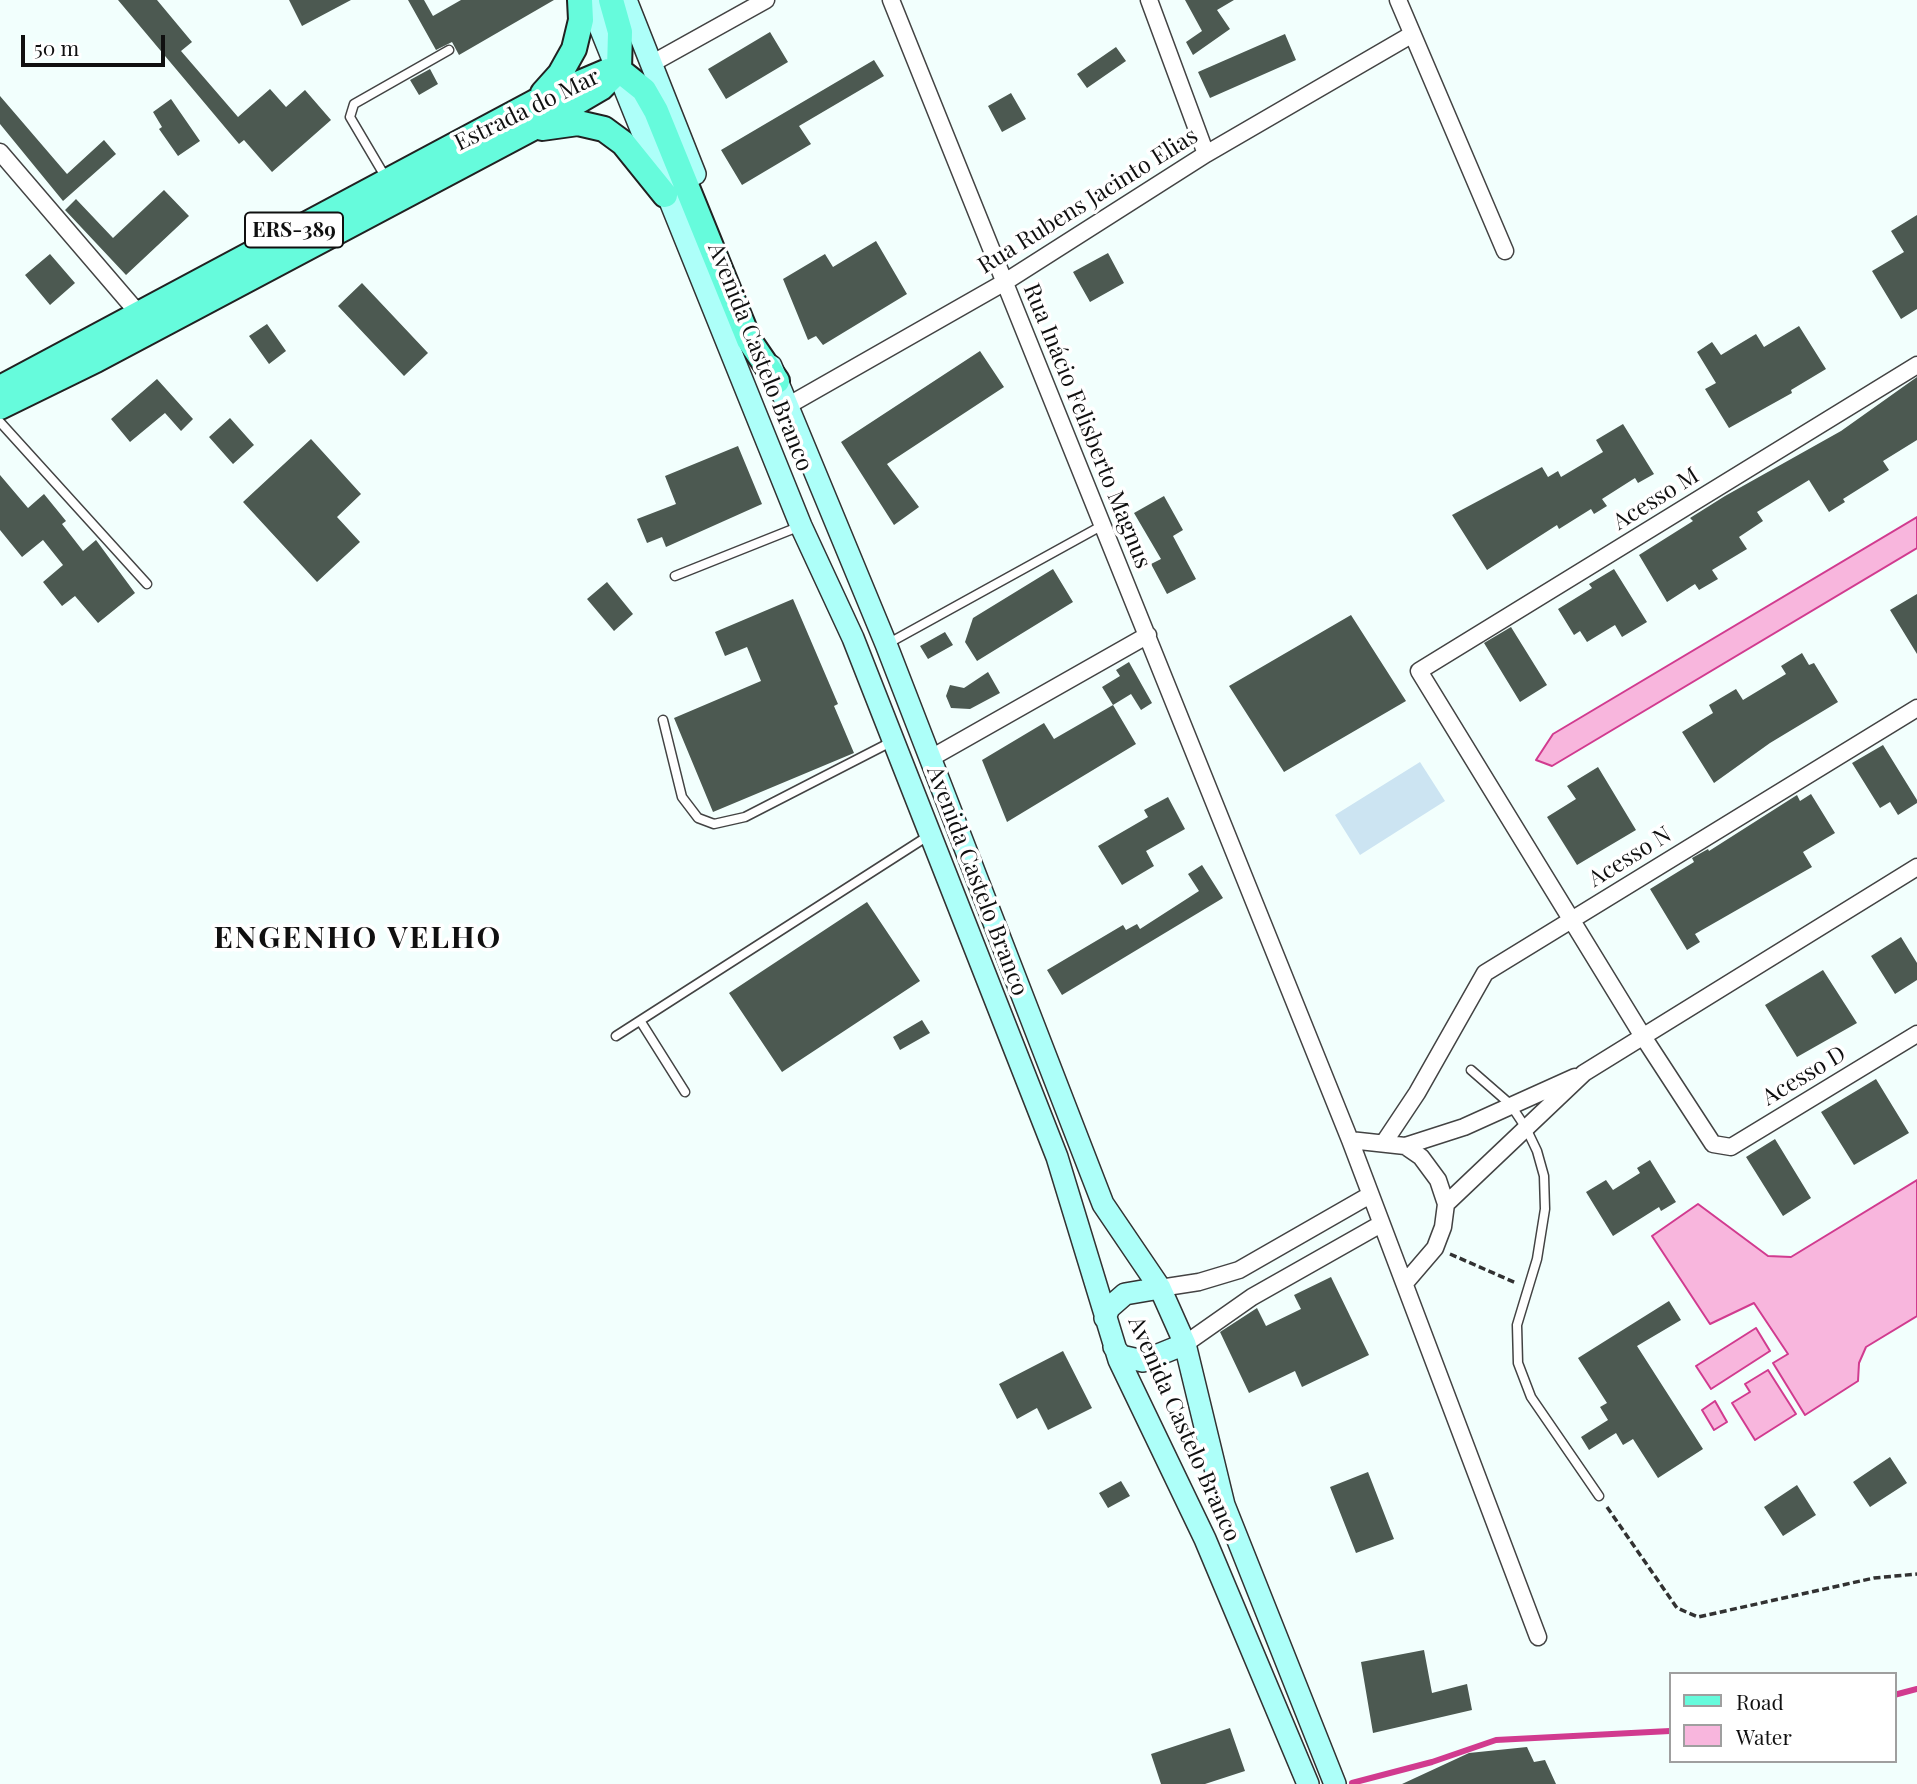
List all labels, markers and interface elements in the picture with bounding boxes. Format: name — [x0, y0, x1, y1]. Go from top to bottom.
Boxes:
scale bar — [24, 21, 168, 65]
text: 50 m — [34, 33, 79, 61]
street label: Estrada do Mar — [450, 63, 604, 157]
street label: Rua Rubens Jacinto Elias — [973, 122, 1203, 280]
road number: ERS-389 — [245, 212, 343, 247]
street label: Avenida Castelo Branco — [702, 239, 818, 475]
street label: Rua Inácio Felisberto Magnus — [1017, 280, 1157, 572]
street label: Acesso M — [1608, 462, 1704, 536]
street label: Avenida Castelo Branco — [920, 762, 1034, 1000]
street label: Acesso N — [1583, 821, 1677, 893]
district label: ENGENHO VELHO — [215, 921, 501, 957]
street label: Acesso D — [1757, 1040, 1851, 1112]
street label: Avenida Castelo Branco — [1122, 1312, 1246, 1546]
legend — [1668, 1672, 1896, 1763]
text: Road — [1736, 1687, 1784, 1715]
text: Water — [1736, 1722, 1792, 1750]

